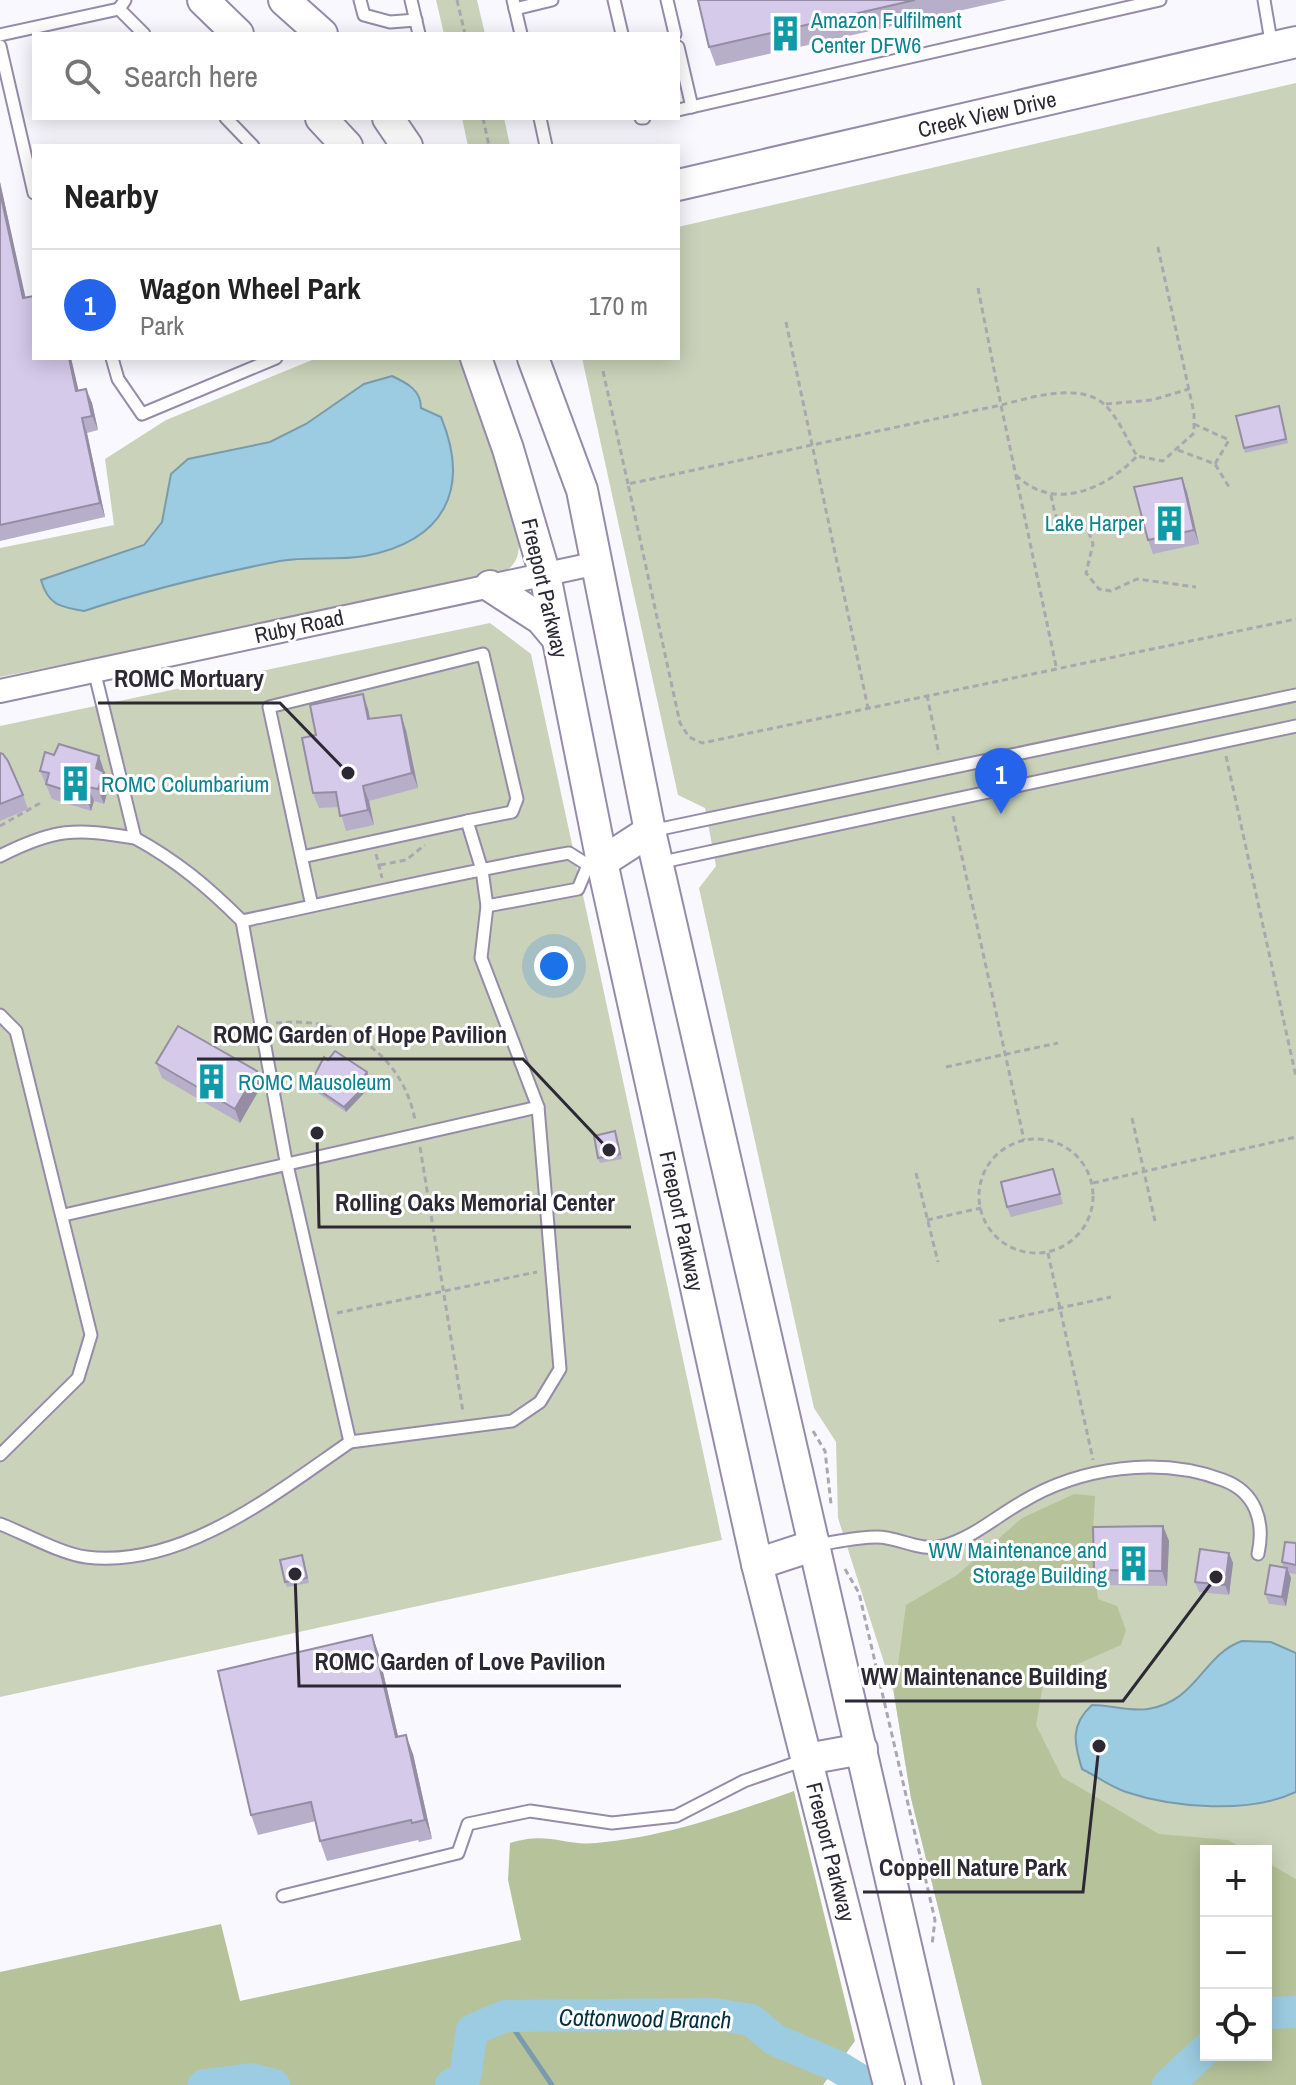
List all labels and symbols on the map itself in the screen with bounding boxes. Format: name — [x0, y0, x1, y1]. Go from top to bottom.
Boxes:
place label: Amazon Fulfilment Center DFW6 — [810, 5, 961, 60]
building icon: Amazon Fulfilment Center DFW6 — [766, 14, 804, 52]
street label: Creek View Drive — [915, 84, 1059, 144]
building icon: Lake Harper — [1151, 504, 1189, 542]
place label: Lake Harper — [1045, 508, 1144, 538]
street label: Freeport Parkway — [514, 515, 576, 661]
street label: Ruby Road — [252, 602, 346, 650]
callout: ROMC Mortuary — [98, 655, 280, 703]
text: ROMC Mortuary — [114, 662, 264, 694]
pin: 1 — [975, 748, 1027, 814]
building icon: ROMC Columbarium — [56, 765, 94, 803]
place label: ROMC Columbarium — [101, 769, 269, 799]
your location — [534, 946, 574, 986]
callout: ROMC Garden of Hope Pavilion — [197, 1011, 523, 1059]
text: ROMC Garden of Hope Pavilion — [213, 1018, 507, 1050]
building icon: ROMC Mausoleum — [193, 1063, 231, 1101]
place label: ROMC Mausoleum — [238, 1067, 391, 1097]
street label: Freeport Parkway — [653, 1148, 711, 1294]
callout: Rolling Oaks Memorial Center — [319, 1179, 631, 1227]
text: Rolling Oaks Memorial Center — [335, 1186, 615, 1218]
place label: WW Maintenance and Storage Building — [929, 1535, 1107, 1590]
building icon: WW Maintenance and Storage Building — [1114, 1544, 1152, 1582]
callout: ROMC Garden of Love Pavilion — [299, 1638, 621, 1686]
text: ROMC Garden of Love Pavilion — [315, 1645, 605, 1677]
callout: WW Maintenance Building — [845, 1653, 1123, 1701]
text: WW Maintenance Building — [861, 1660, 1107, 1692]
street label: Freeport Parkway — [799, 1779, 863, 1925]
callout: Coppell Nature Park — [863, 1844, 1083, 1892]
text: Coppell Nature Park — [879, 1851, 1067, 1883]
water label: Cottonwood Branch — [558, 2000, 732, 2036]

